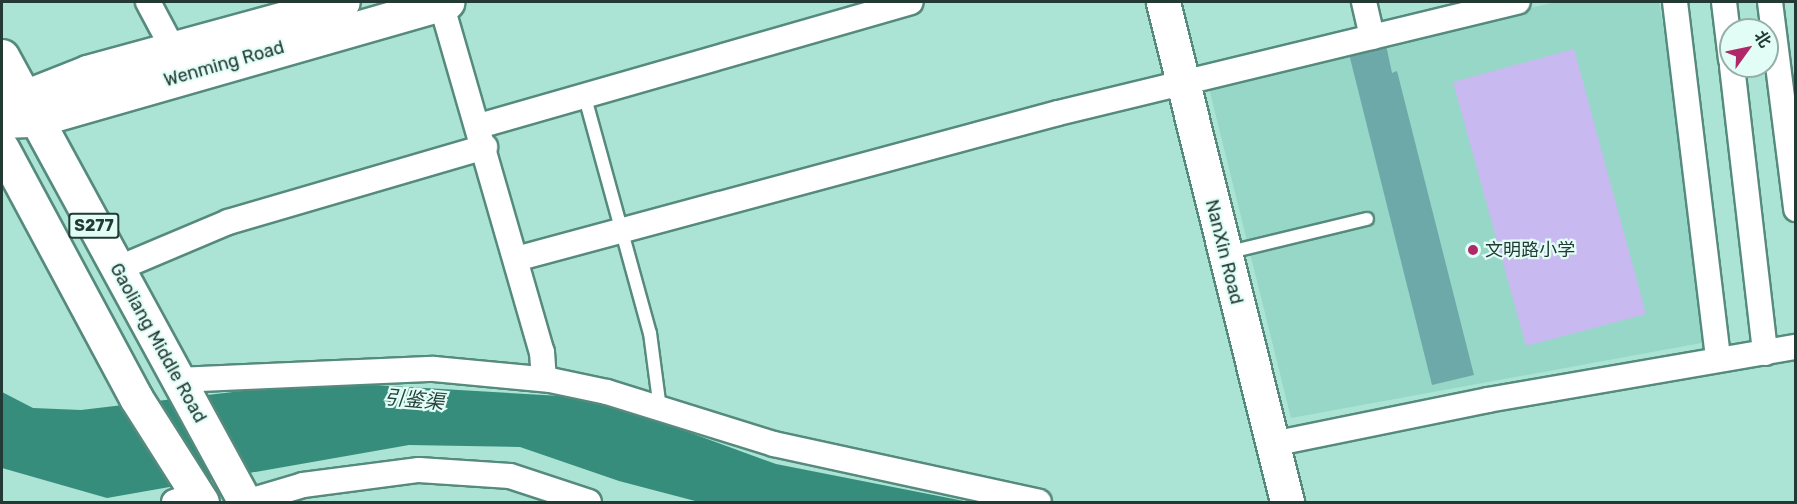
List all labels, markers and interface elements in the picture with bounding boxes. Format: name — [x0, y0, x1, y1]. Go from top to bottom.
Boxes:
north arrow — [1719, 18, 1779, 78]
text: 北 — [1751, 27, 1775, 51]
street label: Wenming Road — [161, 37, 287, 91]
street label: NanXin Road — [1201, 197, 1247, 307]
road number: S277 — [67, 213, 121, 239]
place label: 文明路小学 — [1485, 239, 1575, 261]
marker: 文明路小学 — [1466, 243, 1480, 257]
street label: Gaoliang Middle Road — [105, 260, 211, 426]
water label: 引鉴渠 — [383, 385, 445, 415]

